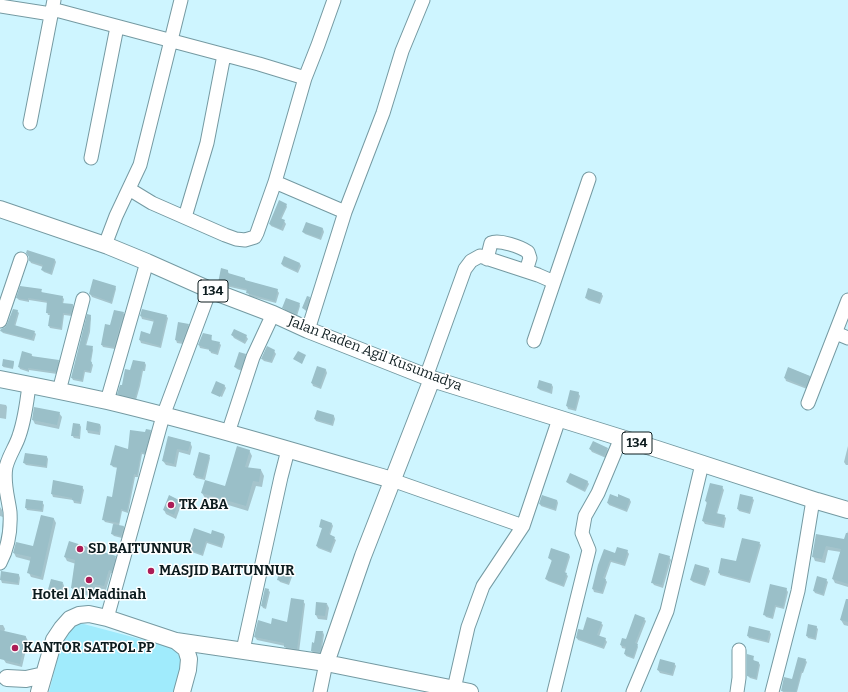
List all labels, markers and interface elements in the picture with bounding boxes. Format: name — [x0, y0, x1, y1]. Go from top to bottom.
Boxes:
road number: 134 — [198, 280, 228, 302]
street label: Jalan Raden Agil Kusumadya — [286, 313, 464, 395]
road number: 134 — [622, 432, 652, 454]
place label: TK ABA — [179, 497, 228, 513]
marker: TK ABA — [166, 500, 176, 510]
place label: SD BAITUNNUR — [88, 541, 192, 557]
marker: SD BAITUNNUR — [75, 544, 85, 554]
place label: MASJID BAITUNNUR — [159, 563, 294, 579]
marker: MASJID BAITUNNUR — [146, 566, 156, 576]
marker: Hotel Al Madinah — [84, 575, 94, 585]
place label: Hotel Al Madinah — [32, 587, 146, 603]
place label: KANTOR SATPOL PP — [23, 640, 155, 656]
marker: KANTOR SATPOL PP — [10, 643, 20, 653]

